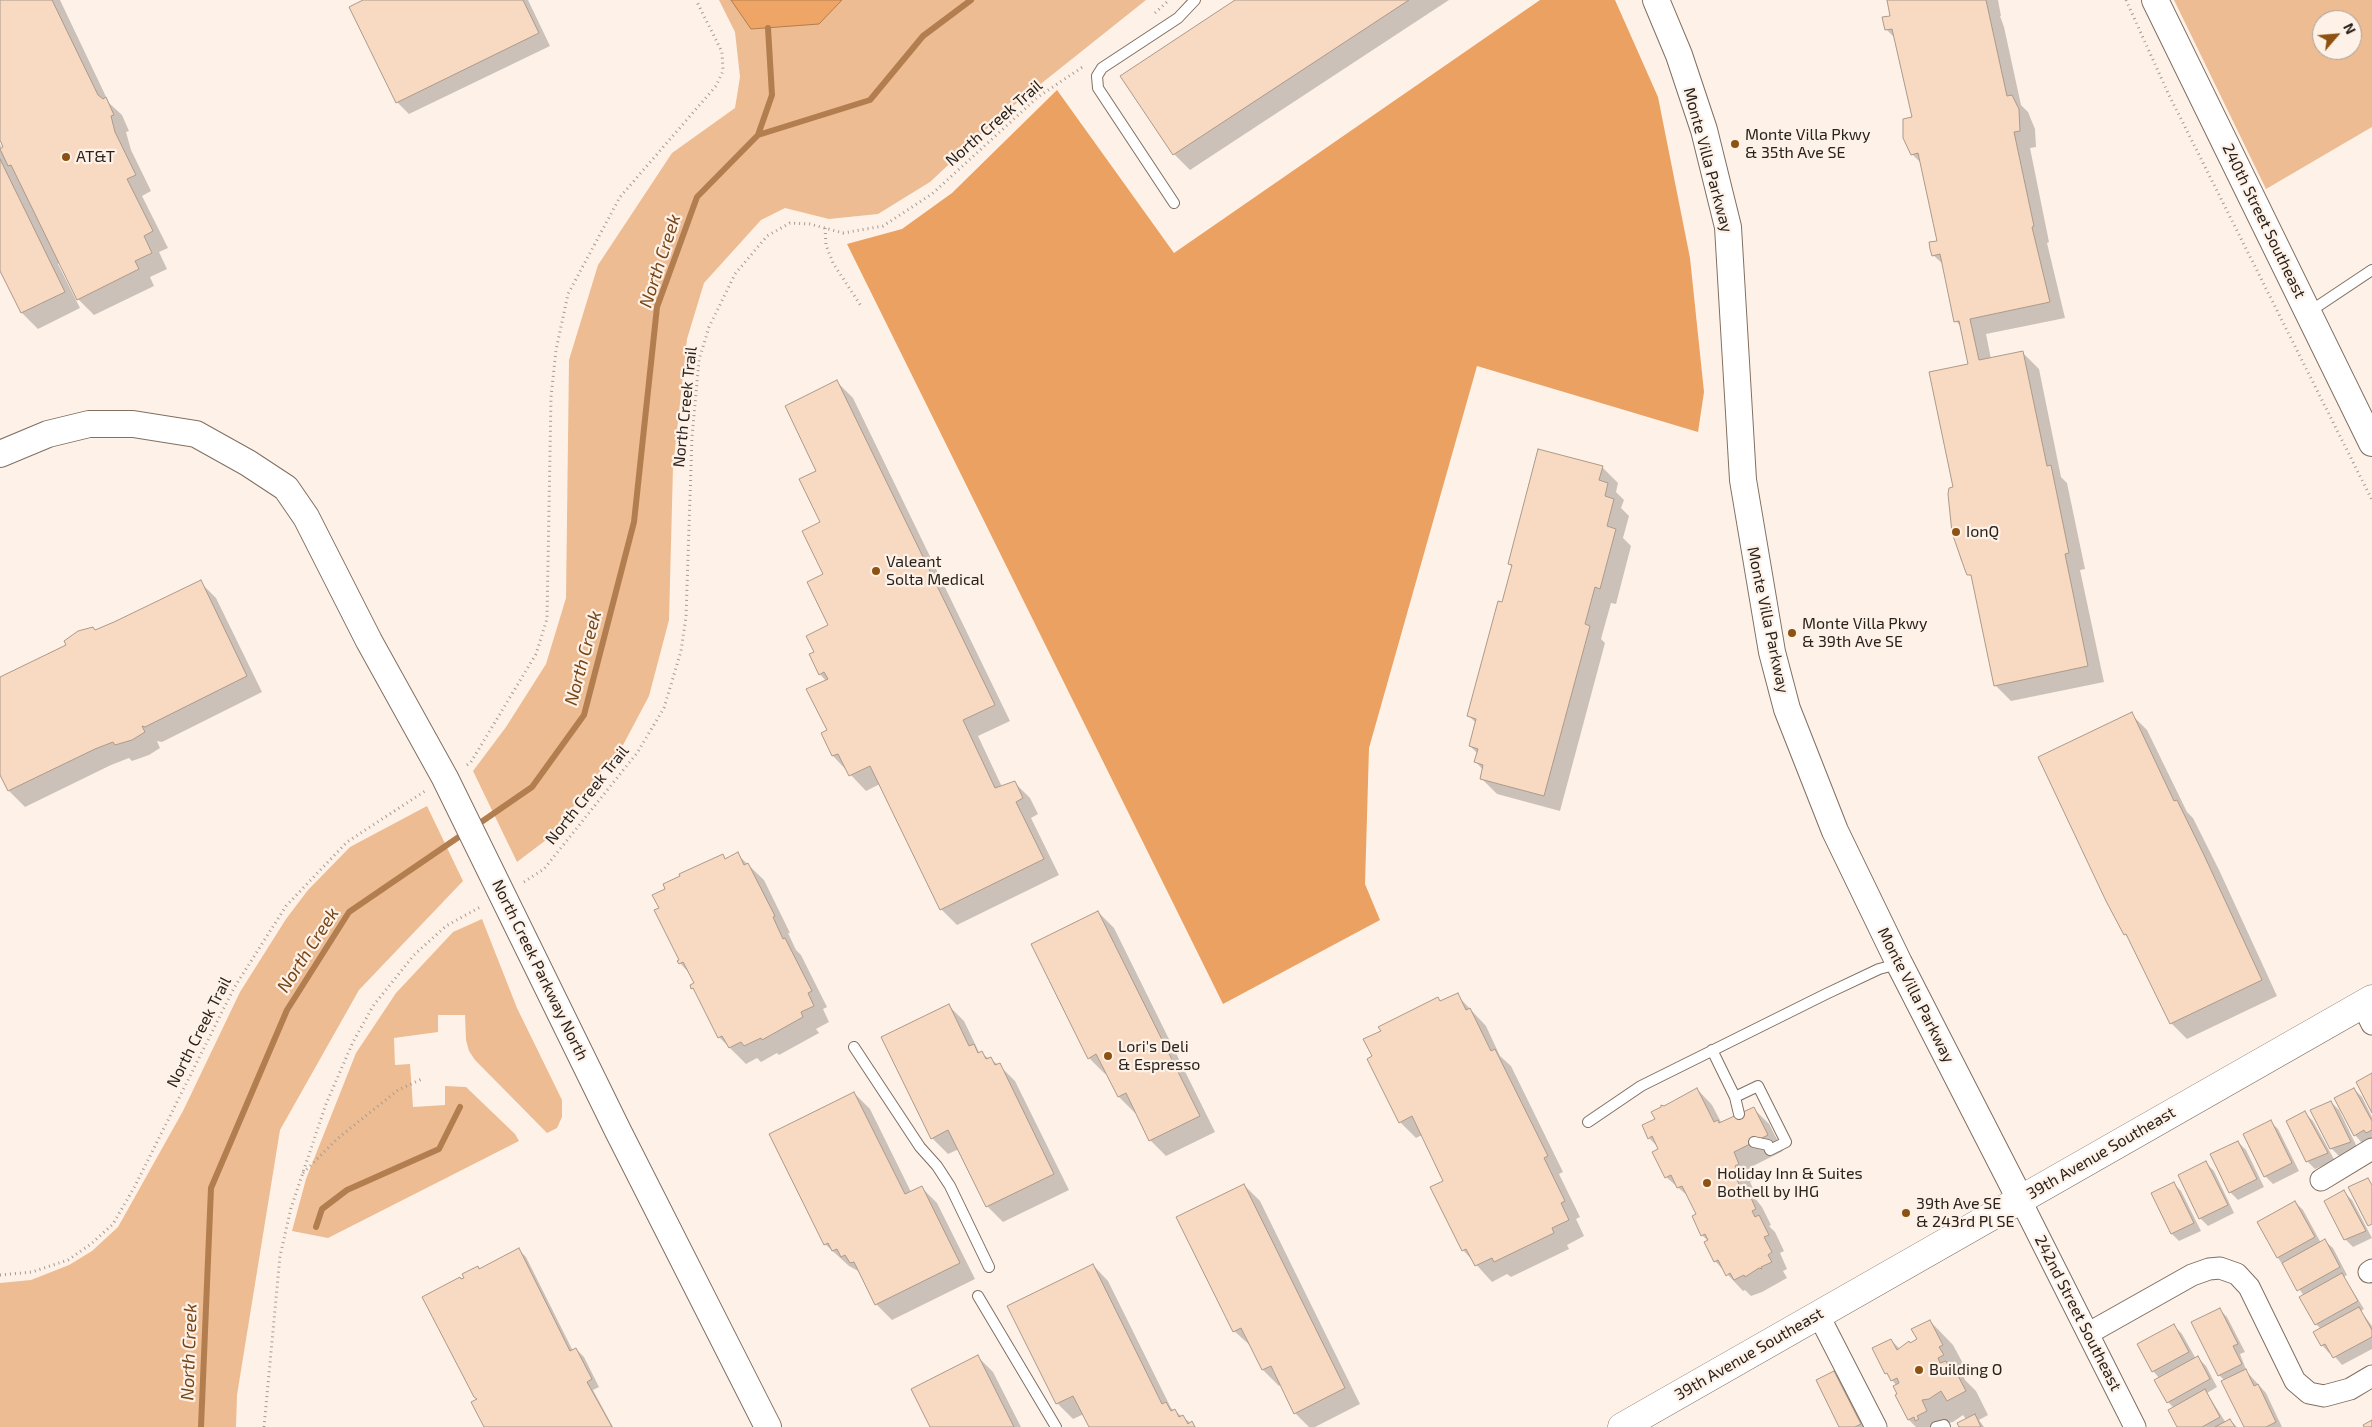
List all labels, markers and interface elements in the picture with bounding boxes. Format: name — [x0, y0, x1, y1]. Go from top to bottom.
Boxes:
north arrow — [2312, 10, 2362, 60]
text: N — [2340, 20, 2360, 37]
street label: North Creek Trail — [942, 76, 1046, 170]
street label: Monte Villa Parkway — [1679, 85, 1737, 235]
place label: Monte Villa Pkwy & 35th Ave SE — [1745, 125, 1870, 163]
marker: Monte Villa Pkwy & 35th Ave SE — [1729, 138, 1741, 150]
street label: 240th Street Southeast — [2218, 141, 2310, 301]
place label: AT&T — [76, 147, 115, 167]
marker: AT&T — [60, 151, 72, 163]
water label: North Creek — [635, 212, 685, 310]
street label: North Creek Trail — [669, 345, 701, 469]
place label: IonQ — [1966, 522, 1999, 542]
marker: IonQ — [1950, 526, 1962, 538]
street label: Monte Villa Parkway — [1743, 545, 1793, 695]
place label: Valeant Solta Medical — [886, 552, 984, 590]
marker: Valeant Solta Medical — [870, 565, 882, 577]
water label: North Creek — [560, 608, 606, 708]
place label: Monte Villa Pkwy & 39th Ave SE — [1802, 614, 1927, 652]
marker: Monte Villa Pkwy & 39th Ave SE — [1786, 627, 1798, 639]
street label: North Creek Trail — [541, 742, 633, 848]
street label: North Creek Parkway North — [488, 876, 592, 1064]
water label: North Creek — [273, 903, 343, 997]
street label: Monte Villa Parkway — [1874, 924, 1958, 1066]
street label: North Creek Trail — [163, 973, 235, 1091]
place label: Lori's Deli & Espresso — [1118, 1037, 1200, 1075]
marker: Lori's Deli & Espresso — [1102, 1050, 1114, 1062]
street label: 39th Avenue Southeast — [2023, 1103, 2179, 1203]
place label: Holiday Inn & Suites Bothell by IHG — [1717, 1164, 1863, 1202]
marker: Holiday Inn & Suites Bothell by IHG — [1701, 1177, 1713, 1189]
place label: 39th Ave SE & 243rd Pl SE — [1916, 1194, 2014, 1232]
marker: 39th Ave SE & 243rd Pl SE — [1900, 1207, 1912, 1219]
street label: 242nd Street Southeast — [2030, 1232, 2126, 1394]
water label: North Creek — [177, 1303, 201, 1401]
street label: 39th Avenue Southeast — [1671, 1304, 1827, 1404]
place label: Building O — [1929, 1360, 2002, 1380]
marker: Building O — [1913, 1364, 1925, 1376]

